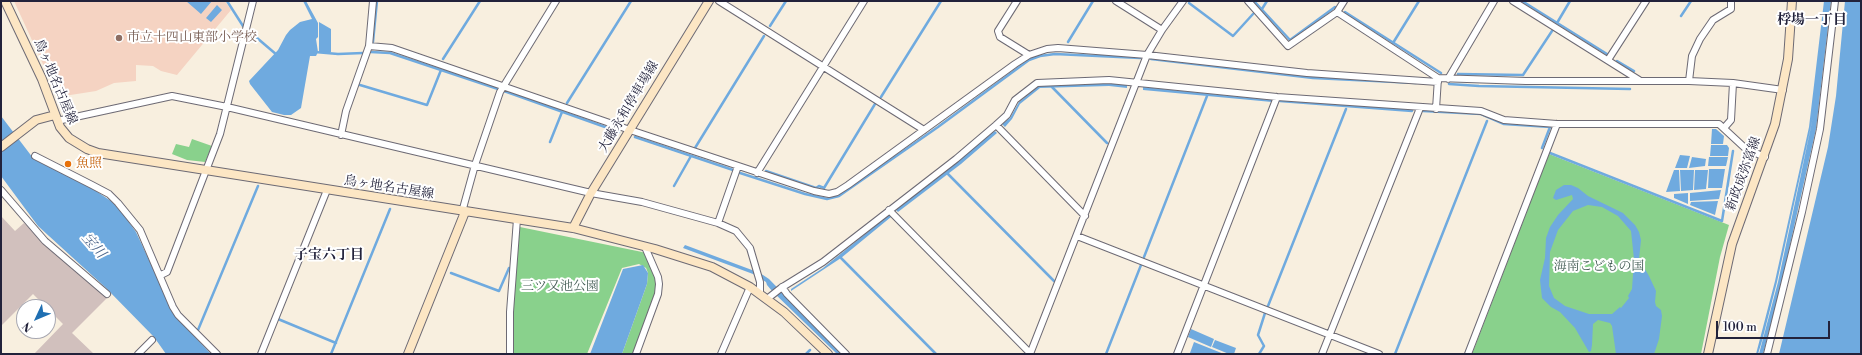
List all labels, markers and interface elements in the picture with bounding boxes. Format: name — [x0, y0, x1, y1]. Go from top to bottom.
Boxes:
district label: 桴場一丁目 — [1777, 13, 1847, 29]
place label: 市立十四山東部小学校 — [127, 30, 257, 46]
marker: 市立十四山東部小学校 — [114, 33, 124, 43]
street label: 鳥ヶ地名古屋線 — [30, 37, 80, 127]
street label: 大藤永和停車場線 — [596, 58, 662, 156]
street label: 新政成弥富線 — [1723, 135, 1765, 213]
place label: 魚照 — [76, 156, 102, 172]
marker: 魚照 — [63, 159, 73, 169]
street label: 鳥ヶ地名古屋線 — [343, 173, 435, 203]
water label: 宝川 — [77, 230, 109, 262]
district label: 子宝六丁目 — [294, 248, 364, 264]
park label: 海南こどもの国 — [1554, 259, 1644, 275]
park label: 三ツ又池公園 — [521, 279, 599, 295]
north arrow — [16, 299, 56, 339]
scale bar — [1718, 313, 1832, 339]
text: N — [20, 319, 36, 335]
text: 100 m — [1723, 320, 1757, 335]

